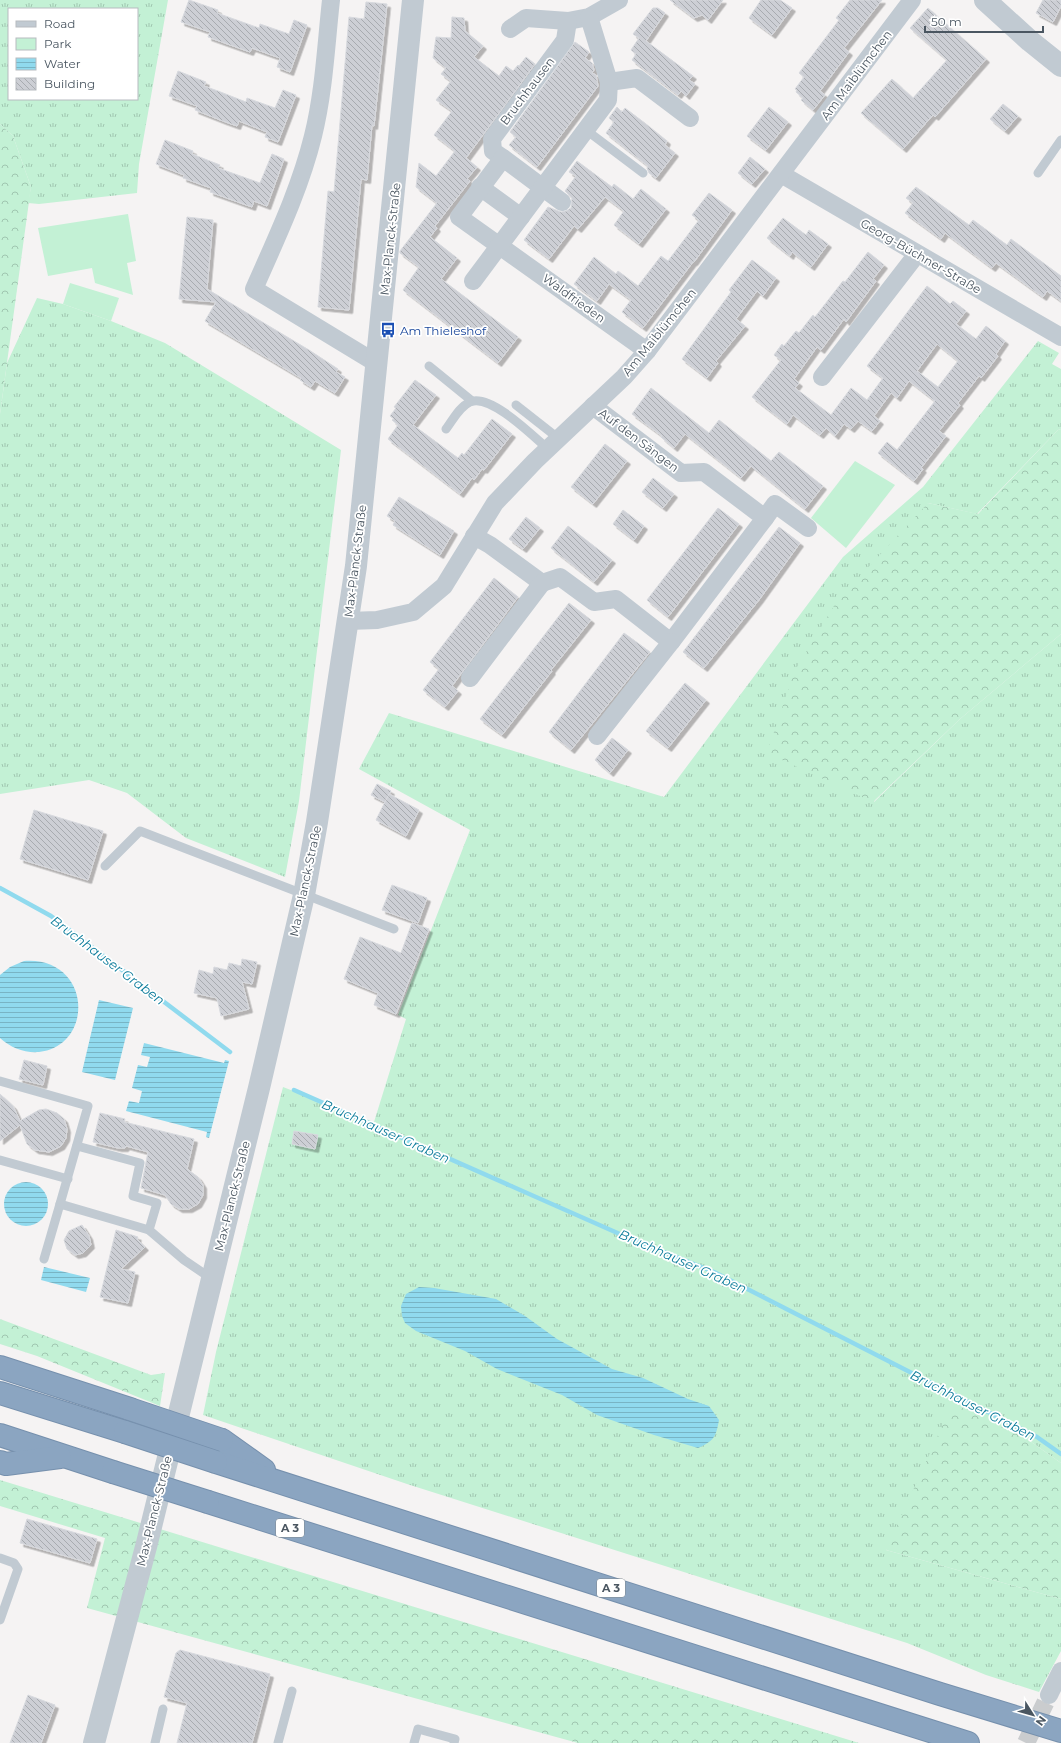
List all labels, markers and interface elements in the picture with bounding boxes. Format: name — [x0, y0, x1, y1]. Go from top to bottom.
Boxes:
legend — [8, 8, 138, 100]
scale bar — [925, 8, 1043, 34]
text: 50 m — [931, 14, 962, 29]
text: Road — [44, 16, 75, 31]
street label: Am Maiblümchen — [817, 27, 895, 123]
text: Park — [44, 36, 72, 51]
street label: Bruchhausen — [497, 54, 557, 128]
text: Water — [44, 56, 81, 71]
text: Building — [44, 76, 95, 91]
street label: Max-Planck-Straße — [377, 182, 403, 296]
street label: Georg-Büchner-Straße — [858, 215, 984, 297]
street label: Waldfrieden — [540, 270, 608, 326]
street label: Am Maiblümchen — [619, 285, 699, 379]
bus stop icon: Am Thieleshof — [379, 321, 397, 339]
place label: Am Thieleshof — [400, 323, 487, 338]
street label: Auf den Sängen — [596, 405, 682, 475]
street label: Max-Planck-Straße — [341, 504, 369, 618]
street label: Max-Planck-Straße — [286, 824, 324, 938]
water label: Bruchhauser Graben — [48, 912, 168, 1008]
water label: Bruchhauser Graben — [320, 1096, 452, 1166]
street label: Max-Planck-Straße — [211, 1139, 253, 1253]
water label: Bruchhauser Graben — [617, 1226, 749, 1296]
water label: Bruchhauser Graben — [908, 1366, 1038, 1444]
street label: Max-Planck-Straße — [133, 1454, 175, 1568]
road number: A 3 — [276, 1519, 304, 1537]
road number: A 3 — [597, 1579, 625, 1597]
north arrow — [1013, 1695, 1053, 1735]
text: N — [1033, 1713, 1049, 1729]

